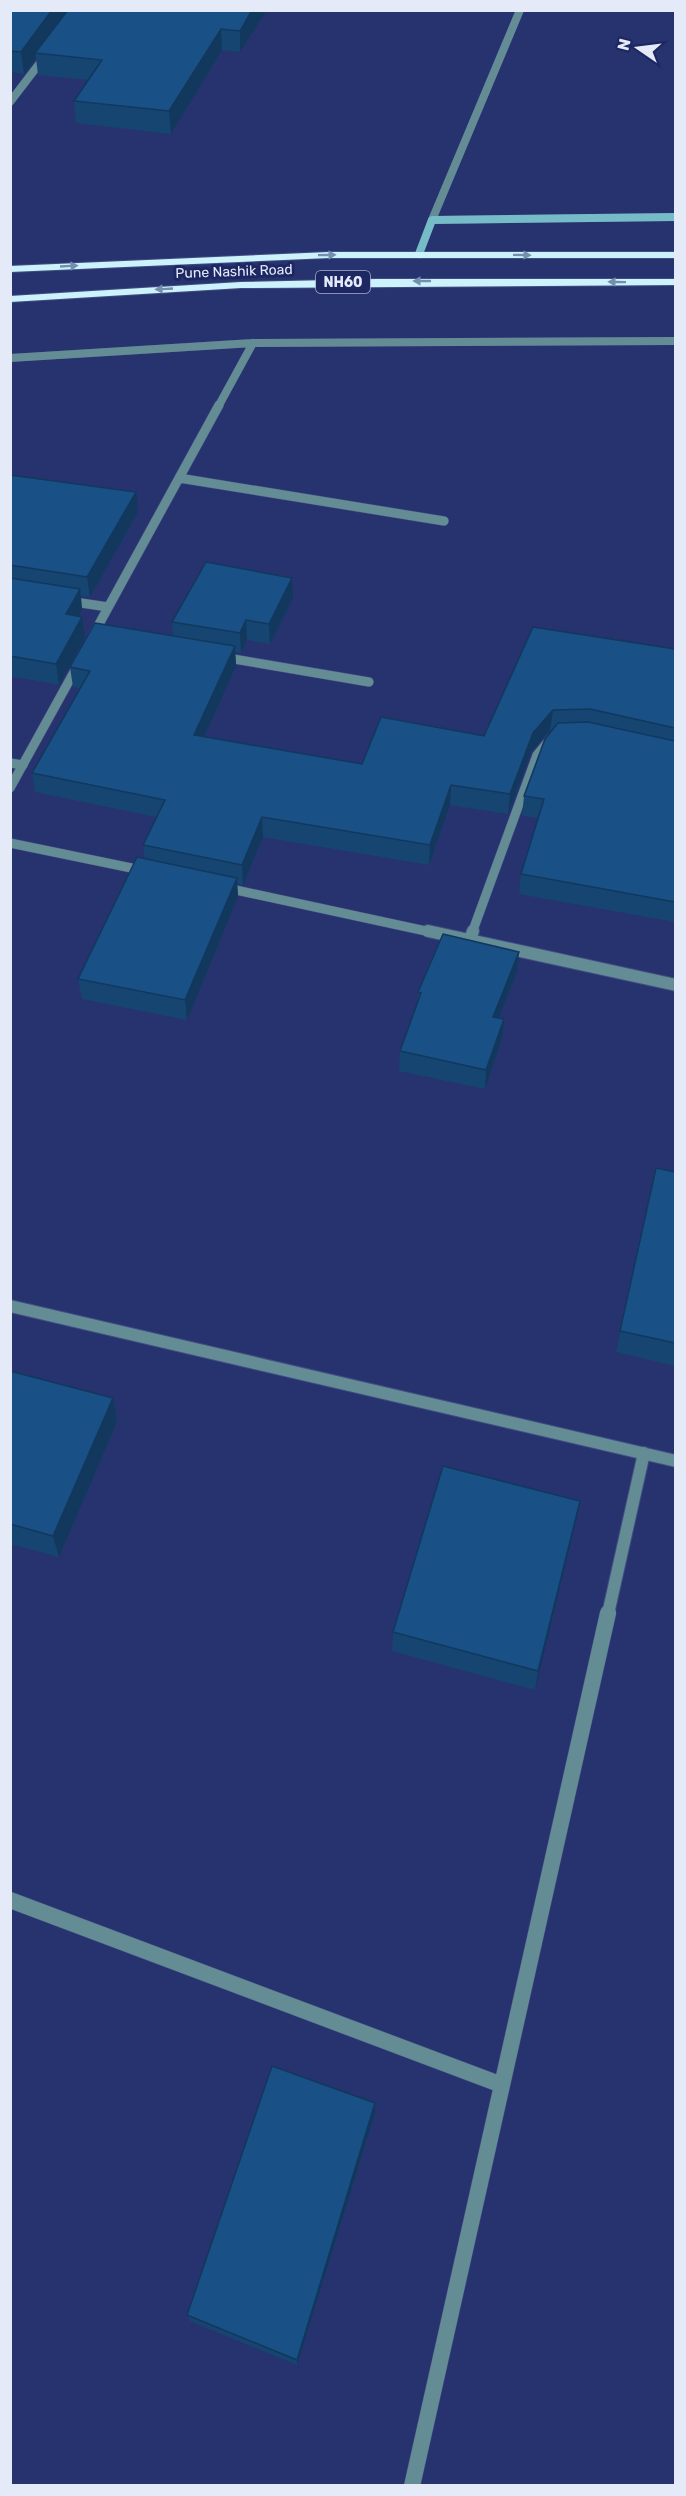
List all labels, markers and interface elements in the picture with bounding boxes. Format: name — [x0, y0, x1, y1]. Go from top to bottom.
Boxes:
north arrow — [608, 18, 668, 78]
text: N — [613, 37, 635, 52]
one-way arrow — [512, 250, 531, 260]
one-way arrow — [317, 251, 336, 260]
one-way arrow — [59, 261, 78, 270]
street label: Pune Nashik Road — [175, 261, 293, 282]
road number: NH60 — [316, 271, 370, 293]
one-way arrow — [413, 276, 432, 286]
one-way arrow — [608, 277, 627, 287]
one-way arrow — [155, 285, 174, 294]

